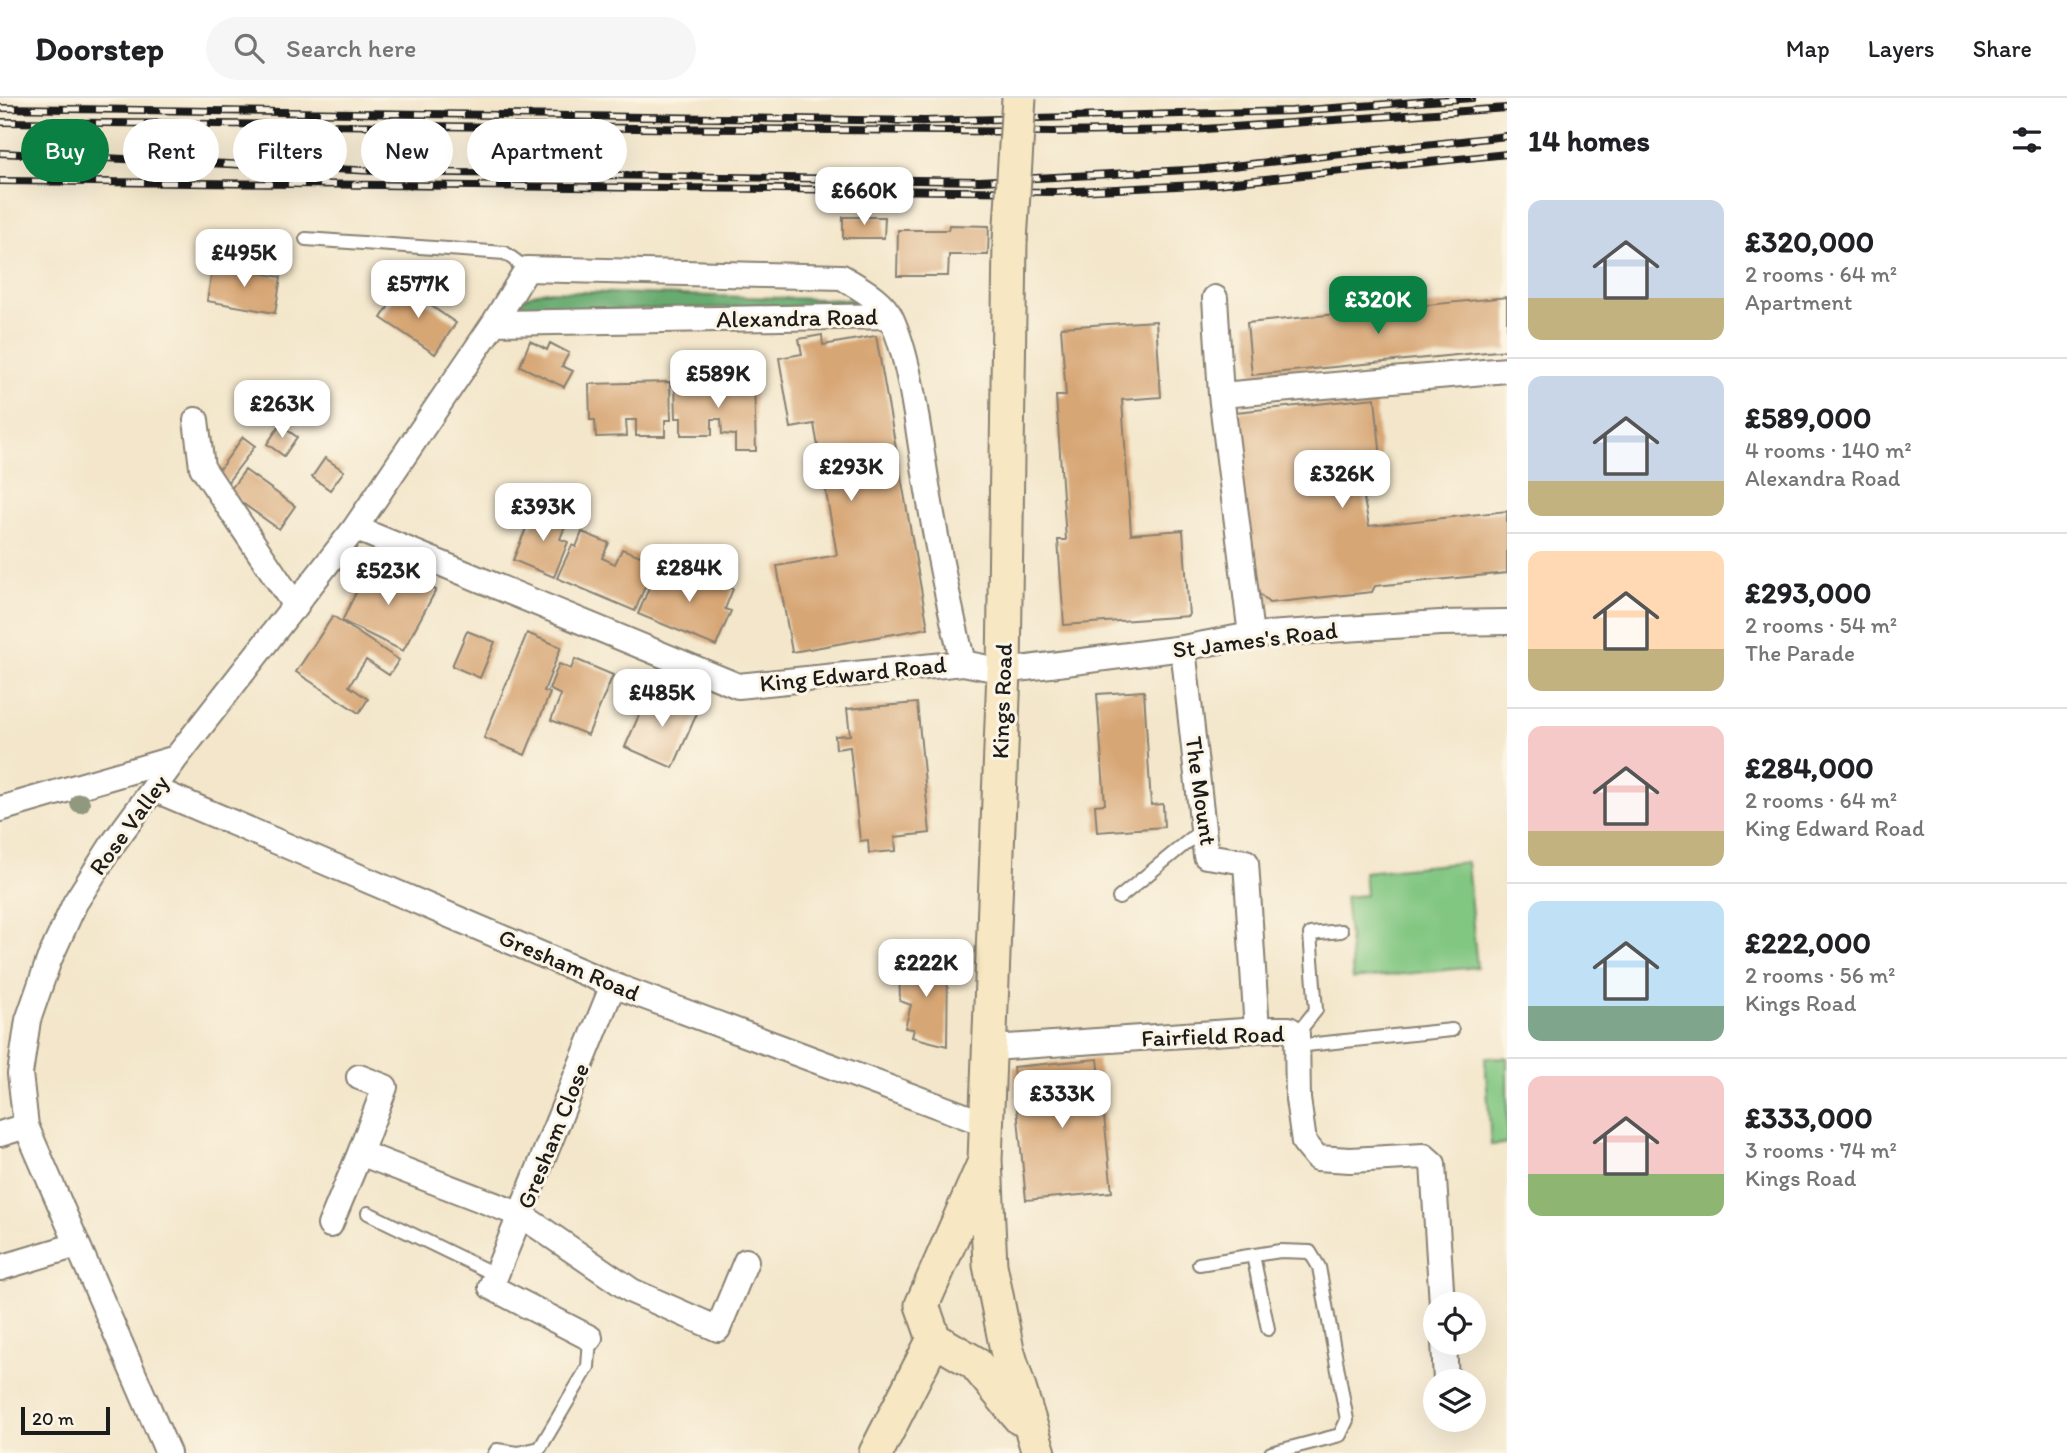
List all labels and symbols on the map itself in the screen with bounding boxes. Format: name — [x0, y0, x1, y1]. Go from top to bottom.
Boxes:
pin: £660K — [815, 167, 913, 227]
pin: £495K — [195, 230, 293, 289]
pin: £577K — [369, 260, 467, 320]
pin: £320K — [1329, 276, 1427, 336]
street label: Alexandra Road — [716, 302, 878, 333]
pin: £589K — [669, 350, 767, 410]
pin: £263K — [233, 380, 331, 440]
pin: £293K — [802, 444, 900, 503]
pin: £326K — [1293, 450, 1391, 510]
pin: £393K — [494, 484, 592, 543]
pin: £284K — [640, 545, 738, 604]
pin: £523K — [339, 547, 437, 607]
street label: St James's Road — [1171, 615, 1339, 664]
street label: Kings Road — [985, 642, 1018, 760]
street label: King Edward Road — [758, 649, 948, 698]
pin: £485K — [613, 670, 711, 729]
street label: The Mount — [1179, 734, 1224, 847]
street label: Rose Valley — [82, 769, 175, 881]
street label: Gresham Road — [494, 922, 644, 1007]
pin: £222K — [877, 940, 975, 999]
street label: Fairfield Road — [1141, 1019, 1285, 1052]
street label: Gresham Close — [510, 1059, 595, 1213]
pin: £333K — [1013, 1070, 1111, 1130]
scale bar — [21, 1404, 110, 1436]

